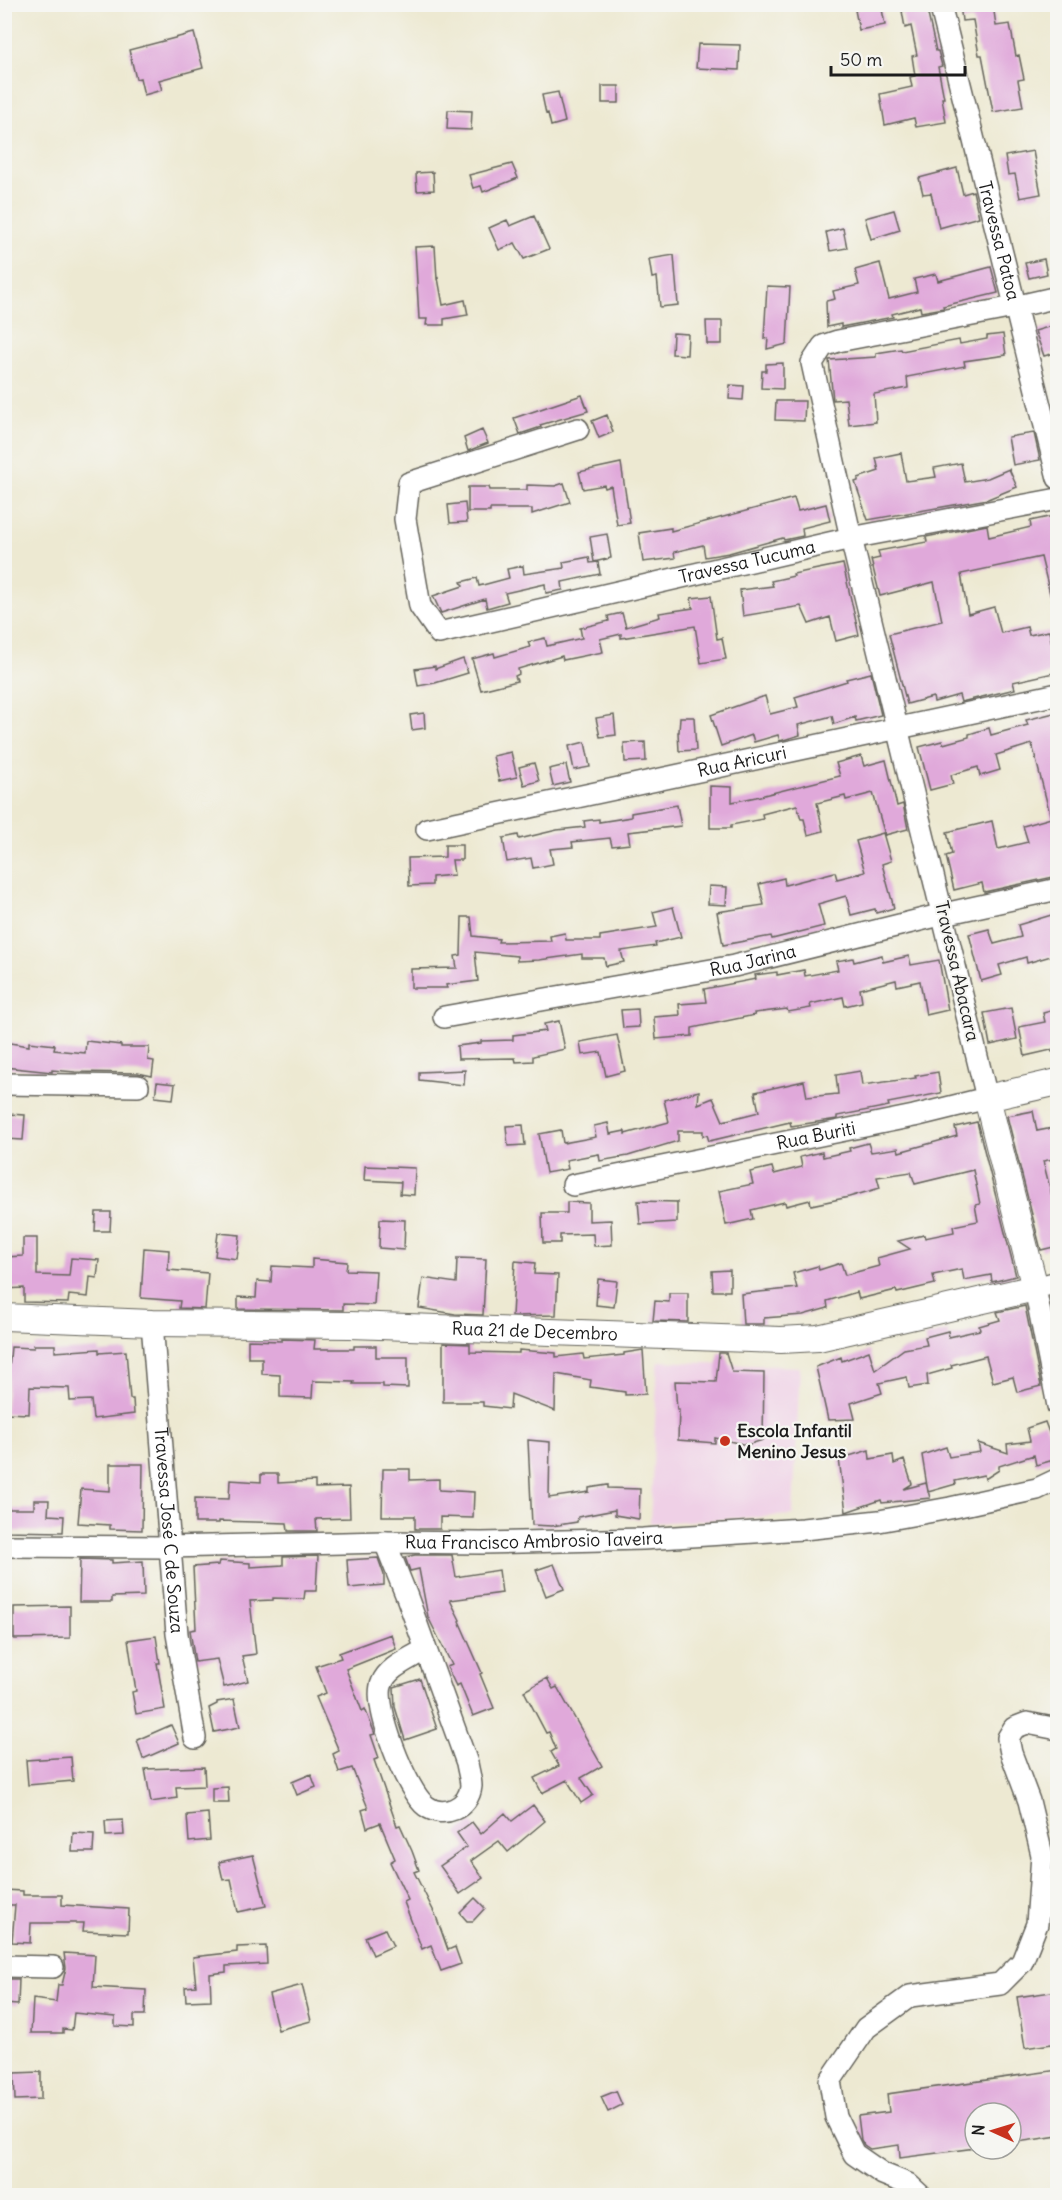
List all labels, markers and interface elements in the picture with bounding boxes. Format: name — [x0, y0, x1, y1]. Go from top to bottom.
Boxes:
scale bar — [831, 39, 964, 77]
text: 50 m — [840, 48, 882, 71]
street label: Travessa Patoa — [974, 179, 1025, 303]
street label: Travessa Tucuma — [676, 535, 817, 588]
street label: Rua Aricuri — [695, 740, 788, 782]
street label: Travessa Abacara — [930, 898, 985, 1043]
street label: Rua Jarina — [708, 939, 798, 981]
street label: Rua Buriti — [774, 1116, 858, 1155]
street label: Rua 21 de Decembro — [451, 1317, 618, 1345]
place label: Escola Infantil Menino Jesus — [737, 1419, 852, 1463]
street label: Travessa José C de Souza — [149, 1426, 189, 1634]
marker: Escola Infantil Menino Jesus — [718, 1434, 732, 1448]
street label: Rua Francisco Ambrosio Taveira — [405, 1526, 664, 1554]
north arrow — [963, 2101, 1023, 2161]
text: N — [968, 2124, 988, 2136]

